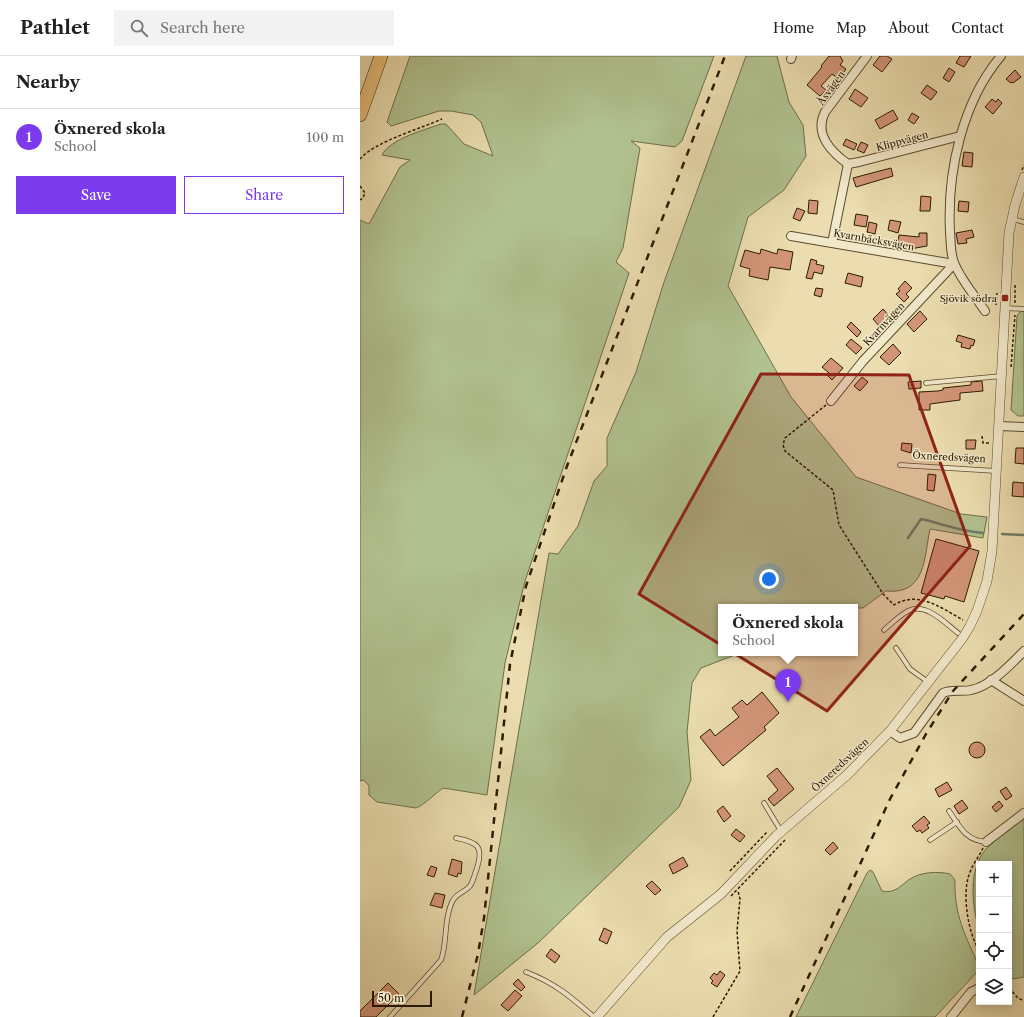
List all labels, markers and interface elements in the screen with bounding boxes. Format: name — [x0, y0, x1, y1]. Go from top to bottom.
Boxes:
search box — [114, 10, 394, 46]
text: Pathlet — [20, 16, 90, 39]
icon: search — [128, 17, 150, 39]
text: Search here — [160, 18, 245, 37]
text: Home — [773, 19, 814, 37]
text: Map — [836, 19, 866, 37]
text: About — [888, 19, 929, 37]
text: Contact — [951, 19, 1004, 37]
street label: Åsvägen — [814, 68, 848, 108]
text: Nearby — [16, 72, 80, 92]
text: Öxnered skola — [54, 119, 166, 138]
street label: Klippvägen — [875, 128, 930, 154]
text: 1 — [26, 129, 32, 145]
text: 100 m — [306, 129, 344, 145]
text: School — [54, 138, 97, 154]
button: Save — [16, 176, 176, 214]
button: Share — [184, 176, 344, 214]
street label: Kvarnbäcksvägen — [833, 226, 916, 254]
place label: Sjövik södra — [940, 292, 998, 305]
marker: Sjövik södra — [1000, 293, 1010, 303]
street label: Kvarnvägen — [860, 299, 908, 349]
street label: Öxneredsvägen — [912, 449, 987, 465]
your location — [759, 569, 779, 589]
popup — [718, 604, 858, 656]
text: Öxnered skola — [732, 613, 844, 632]
text: School — [732, 632, 775, 648]
pin: 1 — [775, 669, 801, 702]
street label: Öxneredsvägen — [809, 735, 872, 795]
map controls — [976, 861, 1012, 1005]
button: + — [976, 861, 1012, 897]
button: − — [976, 897, 1012, 933]
button: locate — [976, 933, 1012, 969]
button: layers — [976, 969, 1012, 1005]
scale bar — [372, 989, 432, 1008]
text: 50 m — [378, 991, 404, 1005]

